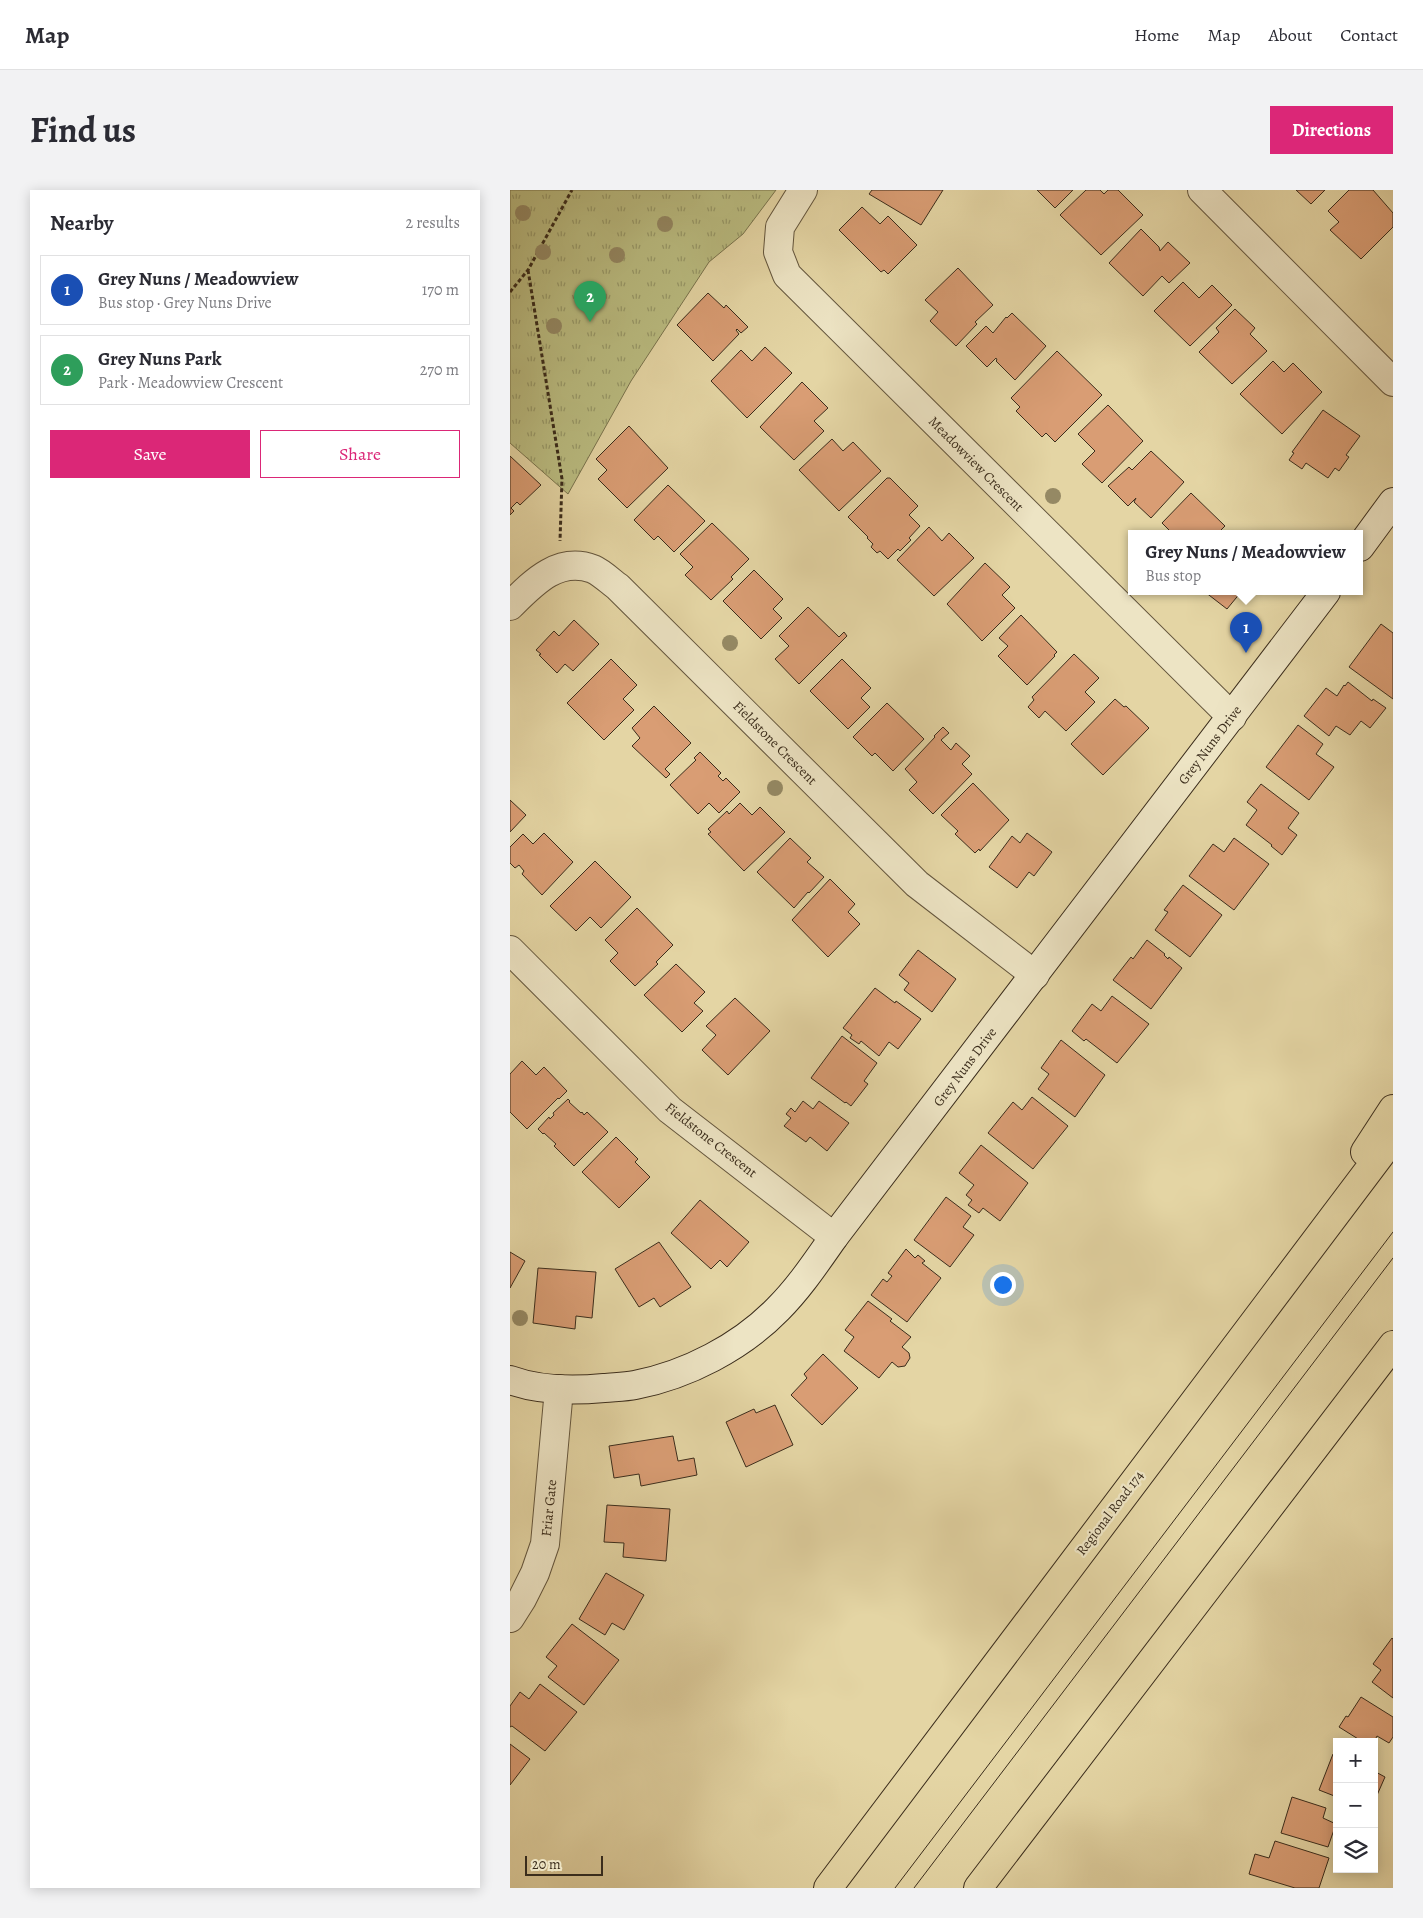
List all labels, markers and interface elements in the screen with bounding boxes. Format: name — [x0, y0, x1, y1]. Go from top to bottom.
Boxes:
text: Map — [25, 19, 69, 51]
text: Home — [1134, 23, 1179, 47]
text: Map — [1207, 23, 1240, 47]
text: About — [1268, 23, 1312, 47]
text: Contact — [1340, 23, 1398, 47]
text: Find us — [30, 106, 136, 154]
button: Directions — [1270, 106, 1393, 154]
text: Nearby — [50, 209, 113, 237]
text: 2 results — [405, 212, 460, 234]
text: Grey Nuns / Meadowview — [98, 266, 298, 292]
text: 1 — [64, 279, 70, 301]
text: 170 m — [422, 279, 459, 301]
pin: 2 — [574, 281, 606, 322]
text: Bus stop · Grey Nuns Drive — [98, 292, 272, 314]
text: Grey Nuns Park — [98, 346, 222, 372]
text: 2 — [63, 359, 71, 381]
text: 270 m — [420, 359, 459, 381]
text: Park · Meadowview Crescent — [98, 372, 283, 394]
street label: Meadowview Crescent — [924, 412, 1028, 516]
button: Save — [50, 430, 250, 478]
button: Share — [260, 430, 460, 478]
popup — [1128, 530, 1363, 595]
text: Grey Nuns / Meadowview — [1145, 539, 1346, 565]
text: Bus stop — [1145, 565, 1201, 587]
pin: 1 — [1230, 612, 1262, 653]
street label: Fieldstone Crescent — [729, 697, 822, 790]
street label: Grey Nuns Drive — [1174, 701, 1246, 789]
street label: Grey Nuns Drive — [929, 1023, 1001, 1111]
street label: Fieldstone Crescent — [661, 1098, 761, 1182]
your location — [990, 1272, 1016, 1298]
street label: Regional Road 174 — [1072, 1467, 1148, 1559]
street label: Friar Gate — [537, 1478, 561, 1538]
map controls — [1333, 1738, 1378, 1873]
button: + — [1333, 1738, 1378, 1783]
button: − — [1333, 1783, 1378, 1828]
button: layers — [1333, 1828, 1378, 1873]
scale bar — [525, 1853, 602, 1876]
text: 20 m — [532, 1855, 561, 1874]

